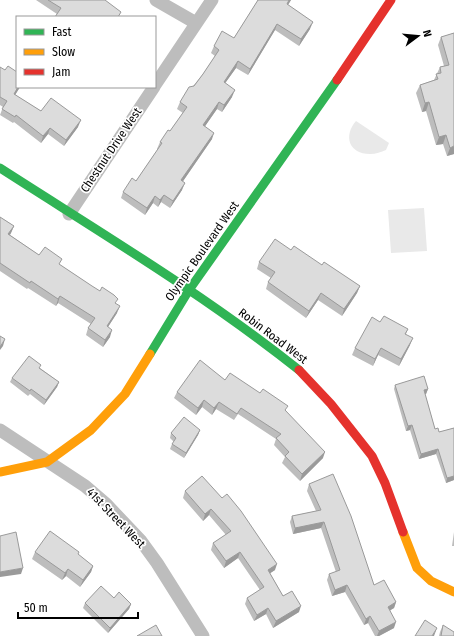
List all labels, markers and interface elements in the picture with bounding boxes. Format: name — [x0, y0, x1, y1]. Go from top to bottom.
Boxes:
legend — [16, 16, 156, 88]
north arrow — [398, 16, 438, 56]
text: Fast — [52, 25, 71, 39]
text: N — [420, 28, 434, 38]
text: Slow — [52, 45, 75, 59]
text: Jam — [52, 65, 70, 79]
street label: Chestnut Drive West — [78, 105, 144, 195]
street label: Olympic Boulevard West — [162, 198, 242, 304]
street label: Robin Road West — [236, 306, 310, 367]
street label: 41st Street West — [84, 485, 148, 551]
scale bar — [18, 594, 138, 620]
text: 50 m — [24, 601, 48, 615]

